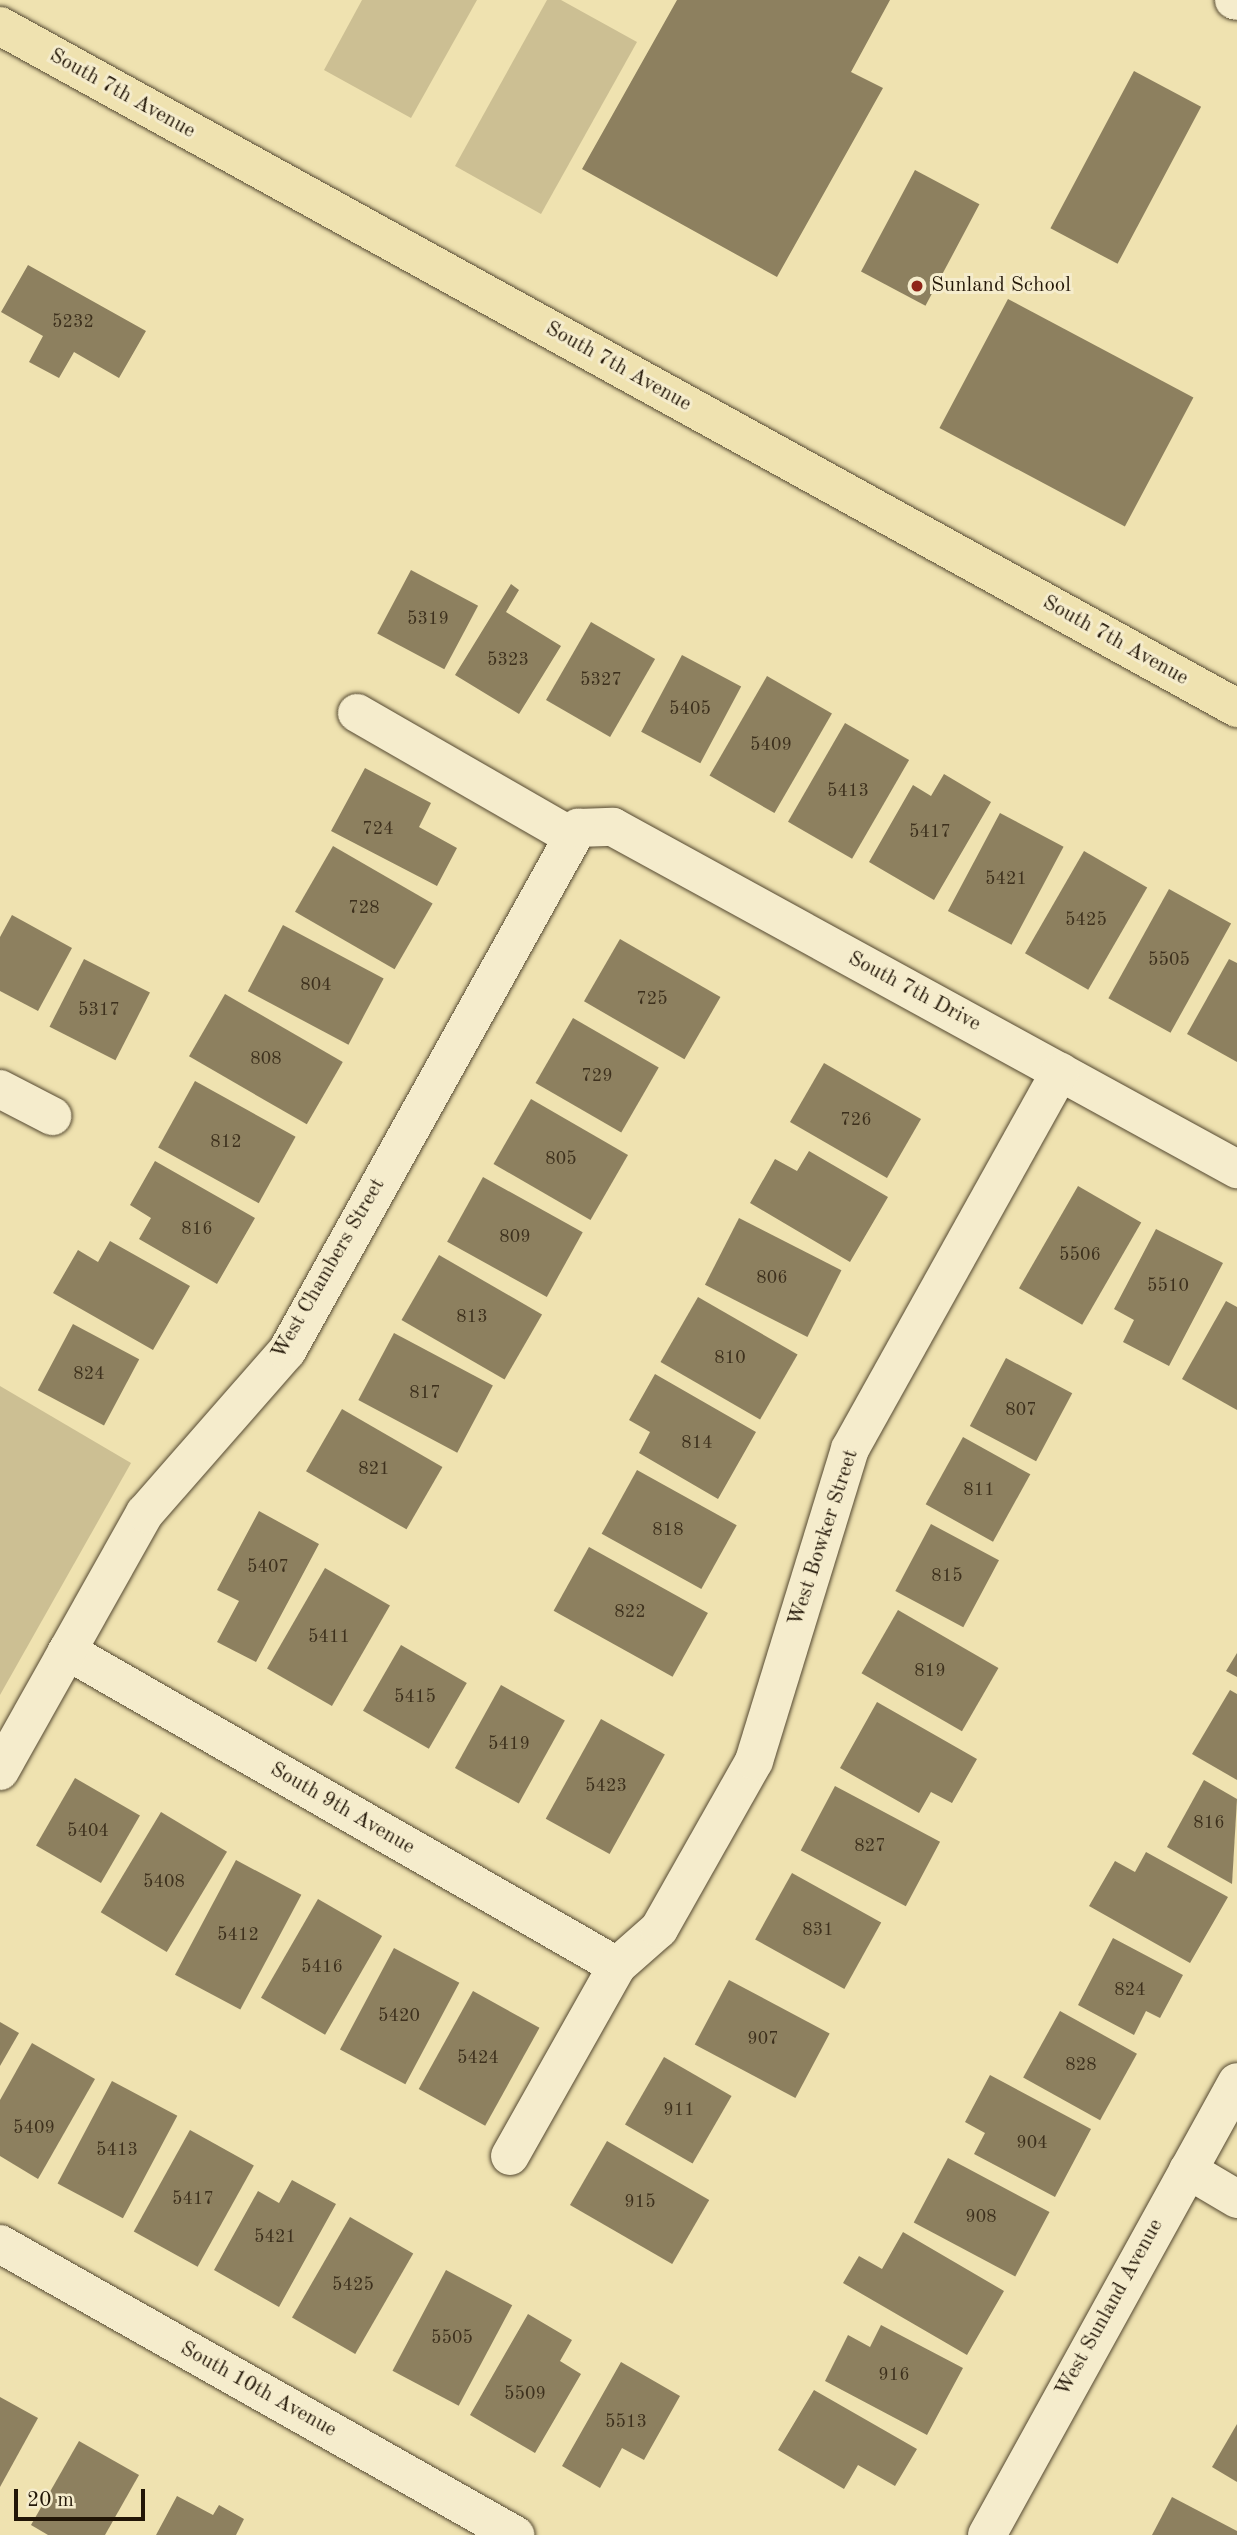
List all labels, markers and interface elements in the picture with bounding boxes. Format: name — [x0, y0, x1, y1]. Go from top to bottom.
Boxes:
street label: South 7th Avenue — [45, 44, 199, 144]
place label: Sunland School — [931, 273, 1071, 299]
marker: Sunland School — [909, 278, 925, 294]
house number: 5232 — [52, 311, 94, 333]
street label: South 7th Avenue — [541, 317, 695, 417]
street label: South 7th Avenue — [1038, 591, 1192, 691]
house number: 5319 — [407, 608, 449, 630]
house number: 5323 — [487, 649, 529, 671]
house number: 5327 — [580, 669, 622, 691]
house number: 5405 — [669, 698, 711, 720]
house number: 5409 — [750, 734, 792, 756]
house number: 5413 — [827, 780, 869, 802]
house number: 724 — [362, 818, 394, 840]
house number: 5417 — [909, 821, 951, 843]
house number: 5421 — [985, 868, 1027, 890]
house number: 728 — [348, 897, 380, 919]
house number: 5425 — [1065, 909, 1107, 931]
street label: South 7th Drive — [843, 946, 985, 1038]
house number: 5505 — [1148, 949, 1190, 971]
house number: 804 — [300, 974, 332, 996]
house number: 725 — [636, 988, 668, 1010]
house number: 5317 — [78, 999, 120, 1021]
house number: 808 — [250, 1048, 282, 1070]
house number: 729 — [581, 1065, 613, 1087]
house number: 726 — [840, 1109, 872, 1131]
house number: 812 — [210, 1131, 242, 1153]
house number: 805 — [545, 1148, 577, 1170]
street label: West Chambers Street — [267, 1174, 391, 1364]
house number: 816 — [181, 1218, 213, 1240]
house number: 809 — [499, 1226, 531, 1248]
house number: 5506 — [1059, 1244, 1101, 1266]
house number: 806 — [756, 1267, 788, 1289]
house number: 5510 — [1147, 1275, 1189, 1297]
house number: 813 — [456, 1306, 488, 1328]
house number: 810 — [714, 1347, 746, 1369]
house number: 824 — [73, 1363, 105, 1385]
house number: 817 — [409, 1382, 441, 1404]
house number: 807 — [1005, 1399, 1037, 1421]
house number: 814 — [681, 1432, 713, 1454]
street label: West Bowker Street — [784, 1447, 864, 1629]
house number: 821 — [358, 1458, 390, 1480]
house number: 811 — [963, 1479, 995, 1501]
house number: 818 — [652, 1519, 684, 1541]
house number: 5407 — [247, 1556, 289, 1578]
house number: 815 — [931, 1565, 963, 1587]
house number: 822 — [614, 1601, 646, 1623]
house number: 5411 — [308, 1626, 350, 1648]
house number: 819 — [914, 1660, 946, 1682]
house number: 5415 — [394, 1686, 436, 1708]
house number: 5419 — [488, 1733, 530, 1755]
street label: South 9th Avenue — [265, 1757, 419, 1861]
house number: 5423 — [585, 1775, 627, 1797]
house number: 816 — [1193, 1812, 1225, 1834]
house number: 5404 — [67, 1820, 109, 1842]
house number: 827 — [854, 1835, 886, 1857]
house number: 5408 — [143, 1871, 185, 1893]
house number: 831 — [802, 1919, 834, 1941]
house number: 5412 — [217, 1924, 259, 1946]
house number: 5416 — [301, 1956, 343, 1978]
house number: 824 — [1114, 1979, 1146, 2001]
house number: 5420 — [378, 2005, 420, 2027]
house number: 907 — [747, 2028, 779, 2050]
house number: 5424 — [457, 2047, 499, 2069]
house number: 828 — [1065, 2054, 1097, 2076]
house number: 911 — [663, 2099, 695, 2121]
house number: 5409 — [13, 2117, 55, 2139]
house number: 904 — [1016, 2132, 1048, 2154]
house number: 5413 — [96, 2139, 138, 2161]
house number: 5417 — [172, 2188, 214, 2210]
house number: 915 — [624, 2191, 656, 2213]
house number: 908 — [965, 2206, 997, 2228]
street label: West Sunland Avenue — [1051, 2215, 1169, 2401]
house number: 5421 — [254, 2226, 296, 2248]
house number: 5425 — [332, 2274, 374, 2296]
house number: 5505 — [431, 2327, 473, 2349]
street label: South 10th Avenue — [175, 2337, 341, 2443]
house number: 916 — [878, 2364, 910, 2386]
house number: 5509 — [504, 2383, 546, 2405]
house number: 5513 — [605, 2411, 647, 2433]
scale bar — [18, 2476, 149, 2520]
text: 20 m — [27, 2490, 74, 2511]

